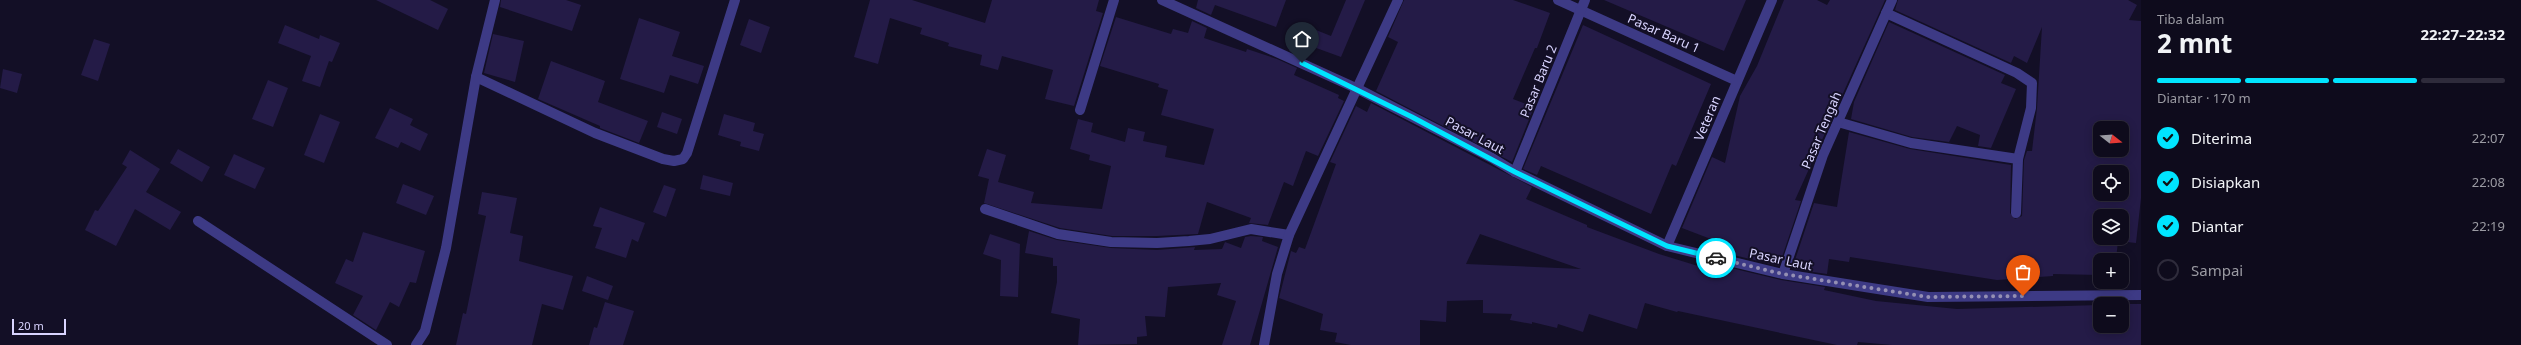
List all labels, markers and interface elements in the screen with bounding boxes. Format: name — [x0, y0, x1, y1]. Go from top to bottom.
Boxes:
street label: Pasar Baru 1 — [1625, 9, 1703, 57]
text: Tiba dalam — [2157, 10, 2224, 28]
pin — [1285, 22, 1319, 63]
text: 22:27–22:32 — [2420, 24, 2505, 44]
text: 2 mnt — [2157, 25, 2232, 61]
icon: home — [1291, 28, 1313, 50]
street label: Pasar Baru 2 — [1515, 42, 1561, 120]
street label: Pasar Tengah — [1797, 89, 1845, 171]
text: Diantar · 170 m — [2157, 89, 2251, 107]
street label: Veteran — [1689, 93, 1725, 143]
street label: Pasar Laut — [1442, 112, 1508, 158]
north arrow — [2093, 121, 2129, 157]
map controls — [2093, 121, 2129, 333]
icon: check — [2157, 127, 2179, 149]
text: Diterima — [2191, 128, 2252, 148]
text: 22:07 — [2472, 129, 2505, 147]
button: locate — [2093, 165, 2129, 201]
icon: check — [2157, 171, 2179, 193]
text: Disiapkan — [2191, 172, 2260, 192]
text: 22:08 — [2472, 173, 2505, 191]
button: layers — [2093, 209, 2129, 245]
icon: check — [2157, 215, 2179, 237]
text: Diantar — [2191, 216, 2244, 236]
text: 22:19 — [2472, 217, 2505, 235]
courier — [1696, 238, 1736, 278]
street label: Pasar Laut — [1748, 244, 1815, 275]
icon: car — [1705, 247, 1727, 269]
button: + — [2093, 253, 2129, 289]
pin — [2006, 255, 2040, 296]
text: Sampai — [2191, 260, 2243, 280]
icon: bag — [2012, 261, 2034, 283]
button: − — [2093, 297, 2129, 333]
scale bar — [12, 317, 66, 336]
text: 20 m — [18, 318, 44, 333]

